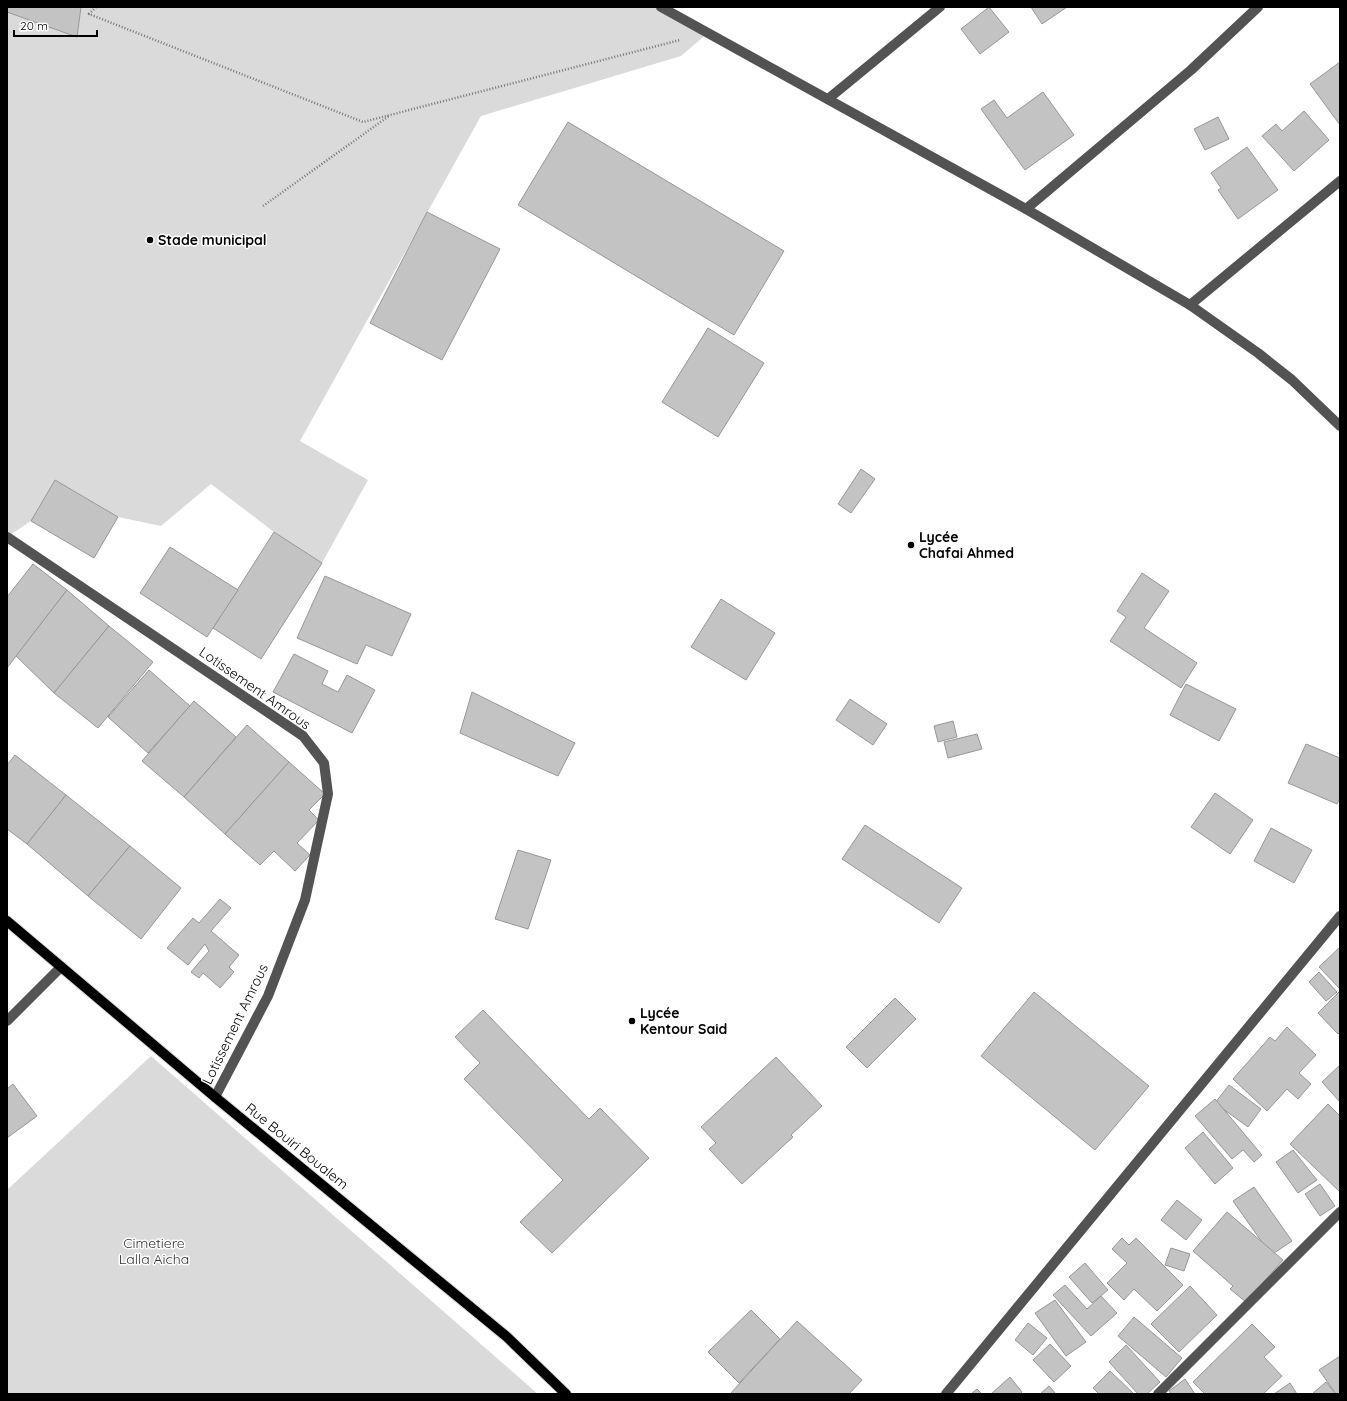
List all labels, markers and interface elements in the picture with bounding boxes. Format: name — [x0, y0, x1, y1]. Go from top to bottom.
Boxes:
scale bar — [14, 12, 97, 38]
text: 20 m — [20, 18, 48, 33]
place label: Stade municipal — [158, 231, 267, 249]
marker: Stade municipal — [145, 235, 155, 245]
place label: Lycée Chafai Ahmed — [919, 528, 1014, 562]
marker: Lycée Chafai Ahmed — [906, 540, 916, 550]
street label: Lotissement Amrous — [196, 643, 314, 733]
street label: Lotissement Amrous — [198, 961, 272, 1087]
place label: Lycée Kentour Said — [640, 1004, 727, 1038]
marker: Lycée Kentour Said — [627, 1016, 637, 1026]
street label: Rue Bouiri Boualem — [242, 1099, 352, 1193]
park label: Cimetiere Lalla Aicha — [119, 1234, 189, 1268]

